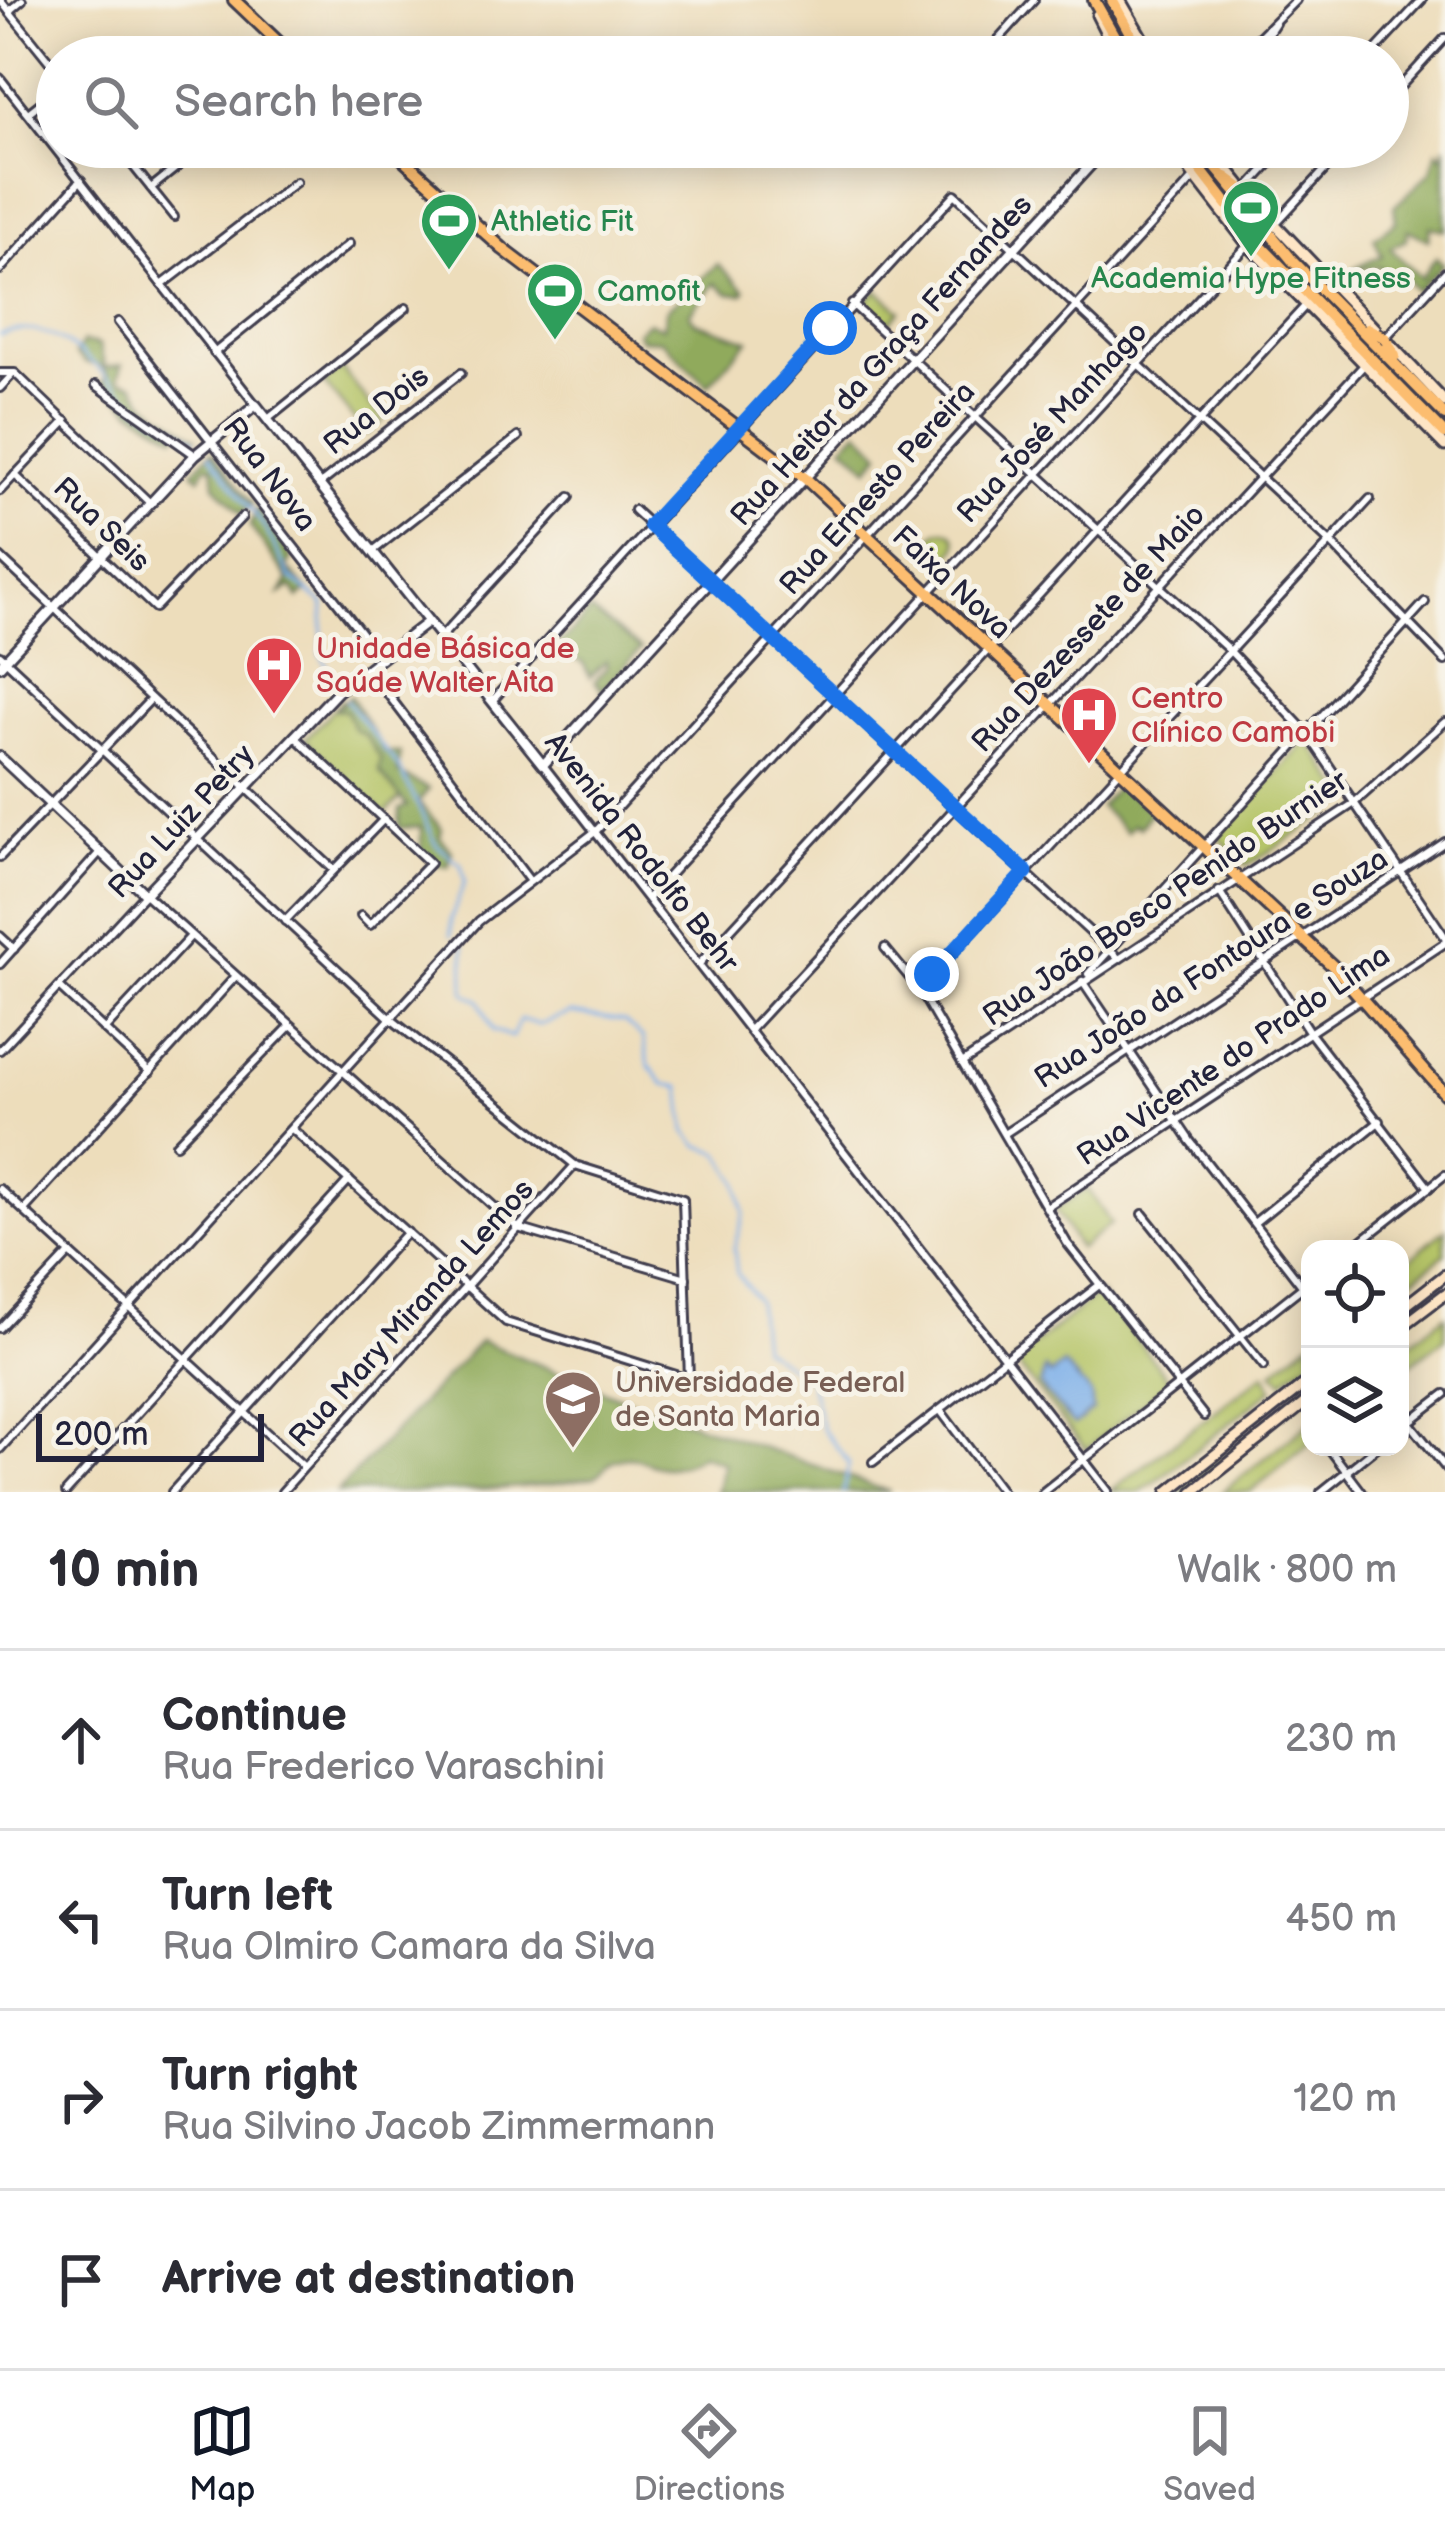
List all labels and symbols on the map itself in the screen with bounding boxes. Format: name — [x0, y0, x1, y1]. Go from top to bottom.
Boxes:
sports icon: Academia Hype Fitness — [1220, 177, 1282, 259]
street label: Rua Heitor da Graça Fernandes — [723, 187, 1040, 534]
sports icon: Athletic Fit — [418, 190, 480, 272]
place label: Athletic Fit — [491, 204, 634, 240]
sports icon: Camofit — [524, 260, 586, 342]
place label: Academia Hype Fitness — [1091, 261, 1411, 297]
place label: Camofit — [597, 274, 701, 310]
route start — [803, 301, 857, 355]
street label: Rua José Manhago — [950, 314, 1155, 531]
street label: Rua Dois — [317, 359, 436, 463]
street label: Rua Ernesto Pereira — [773, 375, 983, 603]
street label: Rua Nova — [215, 410, 324, 539]
street label: Rua Seis — [46, 470, 157, 580]
street label: Rua Dezessete de Maio — [964, 497, 1213, 760]
street label: Faixa Nova — [884, 519, 1018, 647]
place label: Unidade Básica de Saúde Walter Aita — [316, 631, 575, 701]
hospital icon: Unidade Básica de Saúde Walter Aita — [243, 634, 305, 716]
place label: Centro Clínico Camobi — [1131, 681, 1335, 751]
hospital icon: Centro Clínico Camobi — [1058, 684, 1120, 766]
street label: Avenida Rodolfo Behr — [537, 726, 747, 980]
street label: Rua Luiz Petry — [101, 737, 262, 906]
street label: Rua João Bosco Penido Burnier — [976, 763, 1356, 1034]
street label: Rua João da Fontoura e Souza — [1028, 841, 1395, 1097]
street label: Rua Vicente do Prado Lima — [1070, 938, 1397, 1174]
route end — [905, 947, 959, 1001]
street label: Rua Mary Miranda Lemos — [282, 1172, 542, 1455]
place label: Universidade Federal de Santa Maria — [615, 1365, 905, 1435]
school or university icon: Universidade Federal de Santa Maria — [542, 1368, 604, 1450]
scale bar — [36, 1408, 264, 1461]

